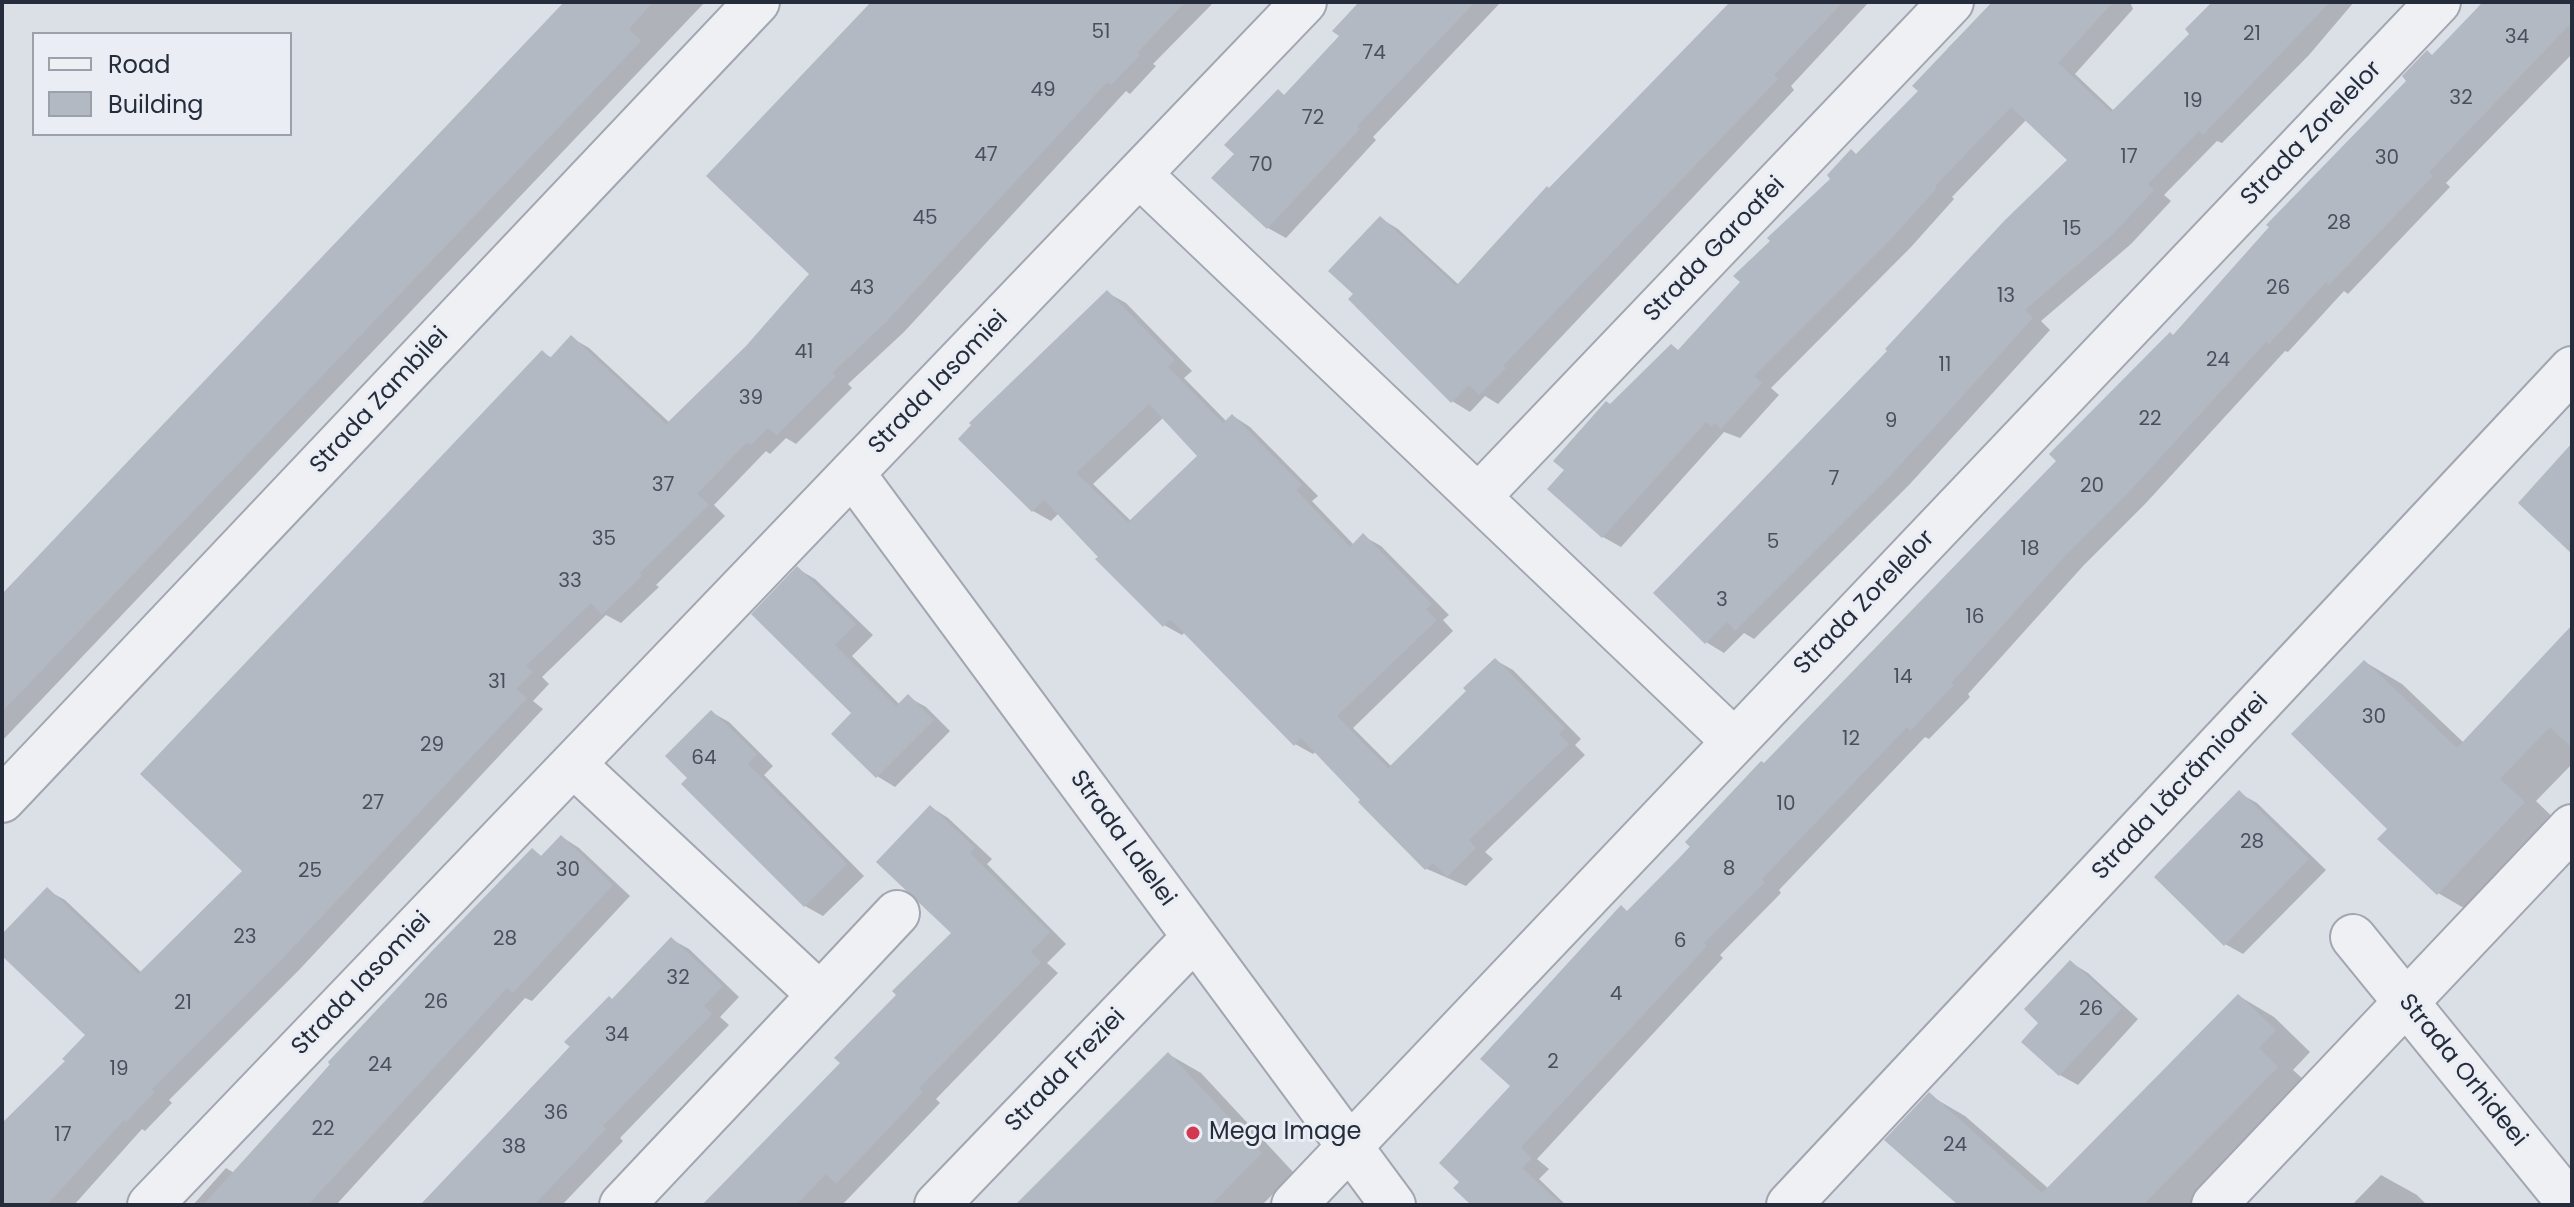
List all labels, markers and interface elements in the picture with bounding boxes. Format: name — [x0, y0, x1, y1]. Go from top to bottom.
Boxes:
house number: 51 — [1092, 21, 1110, 45]
house number: 21 — [2243, 23, 2261, 47]
house number: 34 — [2505, 26, 2529, 50]
legend — [32, 32, 292, 136]
house number: 74 — [1362, 42, 1386, 66]
text: Road — [108, 48, 170, 81]
street label: Strada Zorelelor — [2236, 56, 2388, 212]
house number: 49 — [1030, 79, 1056, 103]
house number: 32 — [2449, 87, 2473, 111]
text: Building — [108, 88, 204, 121]
house number: 19 — [2184, 90, 2202, 114]
house number: 72 — [1302, 107, 1324, 131]
house number: 47 — [974, 144, 998, 168]
house number: 17 — [2120, 146, 2138, 170]
house number: 30 — [2375, 147, 2399, 171]
house number: 70 — [1249, 154, 1273, 178]
street label: Strada Garoafei — [1638, 171, 1792, 329]
house number: 45 — [912, 207, 938, 231]
house number: 28 — [2327, 212, 2351, 236]
house number: 15 — [2063, 218, 2081, 242]
house number: 43 — [850, 277, 874, 301]
house number: 26 — [2266, 277, 2290, 301]
house number: 13 — [1997, 285, 2015, 309]
street label: Strada Iasomiei — [863, 305, 1015, 461]
street label: Strada Zambilei — [305, 322, 455, 480]
house number: 41 — [795, 341, 813, 365]
house number: 24 — [2206, 349, 2230, 373]
house number: 11 — [1939, 354, 1951, 378]
house number: 39 — [739, 387, 763, 411]
house number: 22 — [2139, 408, 2161, 432]
house number: 9 — [1885, 410, 1897, 434]
house number: 7 — [1829, 468, 1839, 492]
house number: 37 — [652, 474, 674, 498]
house number: 20 — [2080, 475, 2104, 499]
street label: Strada Zorelelor — [1789, 525, 1941, 681]
house number: 35 — [592, 528, 616, 552]
house number: 5 — [1767, 531, 1779, 555]
house number: 18 — [2020, 538, 2040, 562]
house number: 33 — [558, 570, 582, 594]
house number: 3 — [1716, 589, 1728, 613]
house number: 16 — [1965, 606, 1985, 630]
house number: 14 — [1894, 666, 1912, 690]
house number: 31 — [488, 671, 506, 695]
street label: Strada Lăcrămioarei — [2087, 688, 2275, 886]
house number: 30 — [2362, 706, 2386, 730]
house number: 12 — [1842, 728, 1860, 752]
house number: 29 — [420, 734, 444, 758]
house number: 64 — [691, 747, 717, 771]
street label: Strada Lalelei — [1063, 765, 1181, 913]
house number: 27 — [362, 792, 384, 816]
house number: 10 — [1777, 793, 1795, 817]
house number: 28 — [2240, 831, 2264, 855]
house number: 8 — [1723, 858, 1735, 882]
house number: 30 — [556, 859, 580, 883]
house number: 25 — [298, 860, 322, 884]
street label: Strada Iasomiei — [286, 906, 438, 1062]
house number: 23 — [233, 926, 257, 950]
house number: 28 — [493, 928, 517, 952]
house number: 6 — [1674, 930, 1686, 954]
house number: 32 — [666, 967, 690, 991]
house number: 4 — [1610, 983, 1622, 1007]
street label: Strada Orhideei — [2392, 989, 2532, 1153]
house number: 26 — [424, 991, 448, 1015]
house number: 21 — [174, 992, 192, 1016]
house number: 26 — [2079, 998, 2103, 1022]
street label: Strada Freziei — [1000, 1003, 1132, 1139]
house number: 34 — [605, 1024, 629, 1048]
house number: 2 — [1547, 1051, 1559, 1075]
house number: 24 — [368, 1054, 392, 1078]
house number: 19 — [110, 1058, 128, 1082]
house number: 36 — [544, 1102, 568, 1126]
house number: 22 — [312, 1118, 334, 1142]
place label: Mega Image — [1209, 1119, 1361, 1147]
house number: 17 — [54, 1124, 72, 1148]
marker: Mega Image — [1184, 1124, 1202, 1142]
house number: 24 — [1943, 1134, 1967, 1158]
house number: 38 — [502, 1136, 526, 1160]

